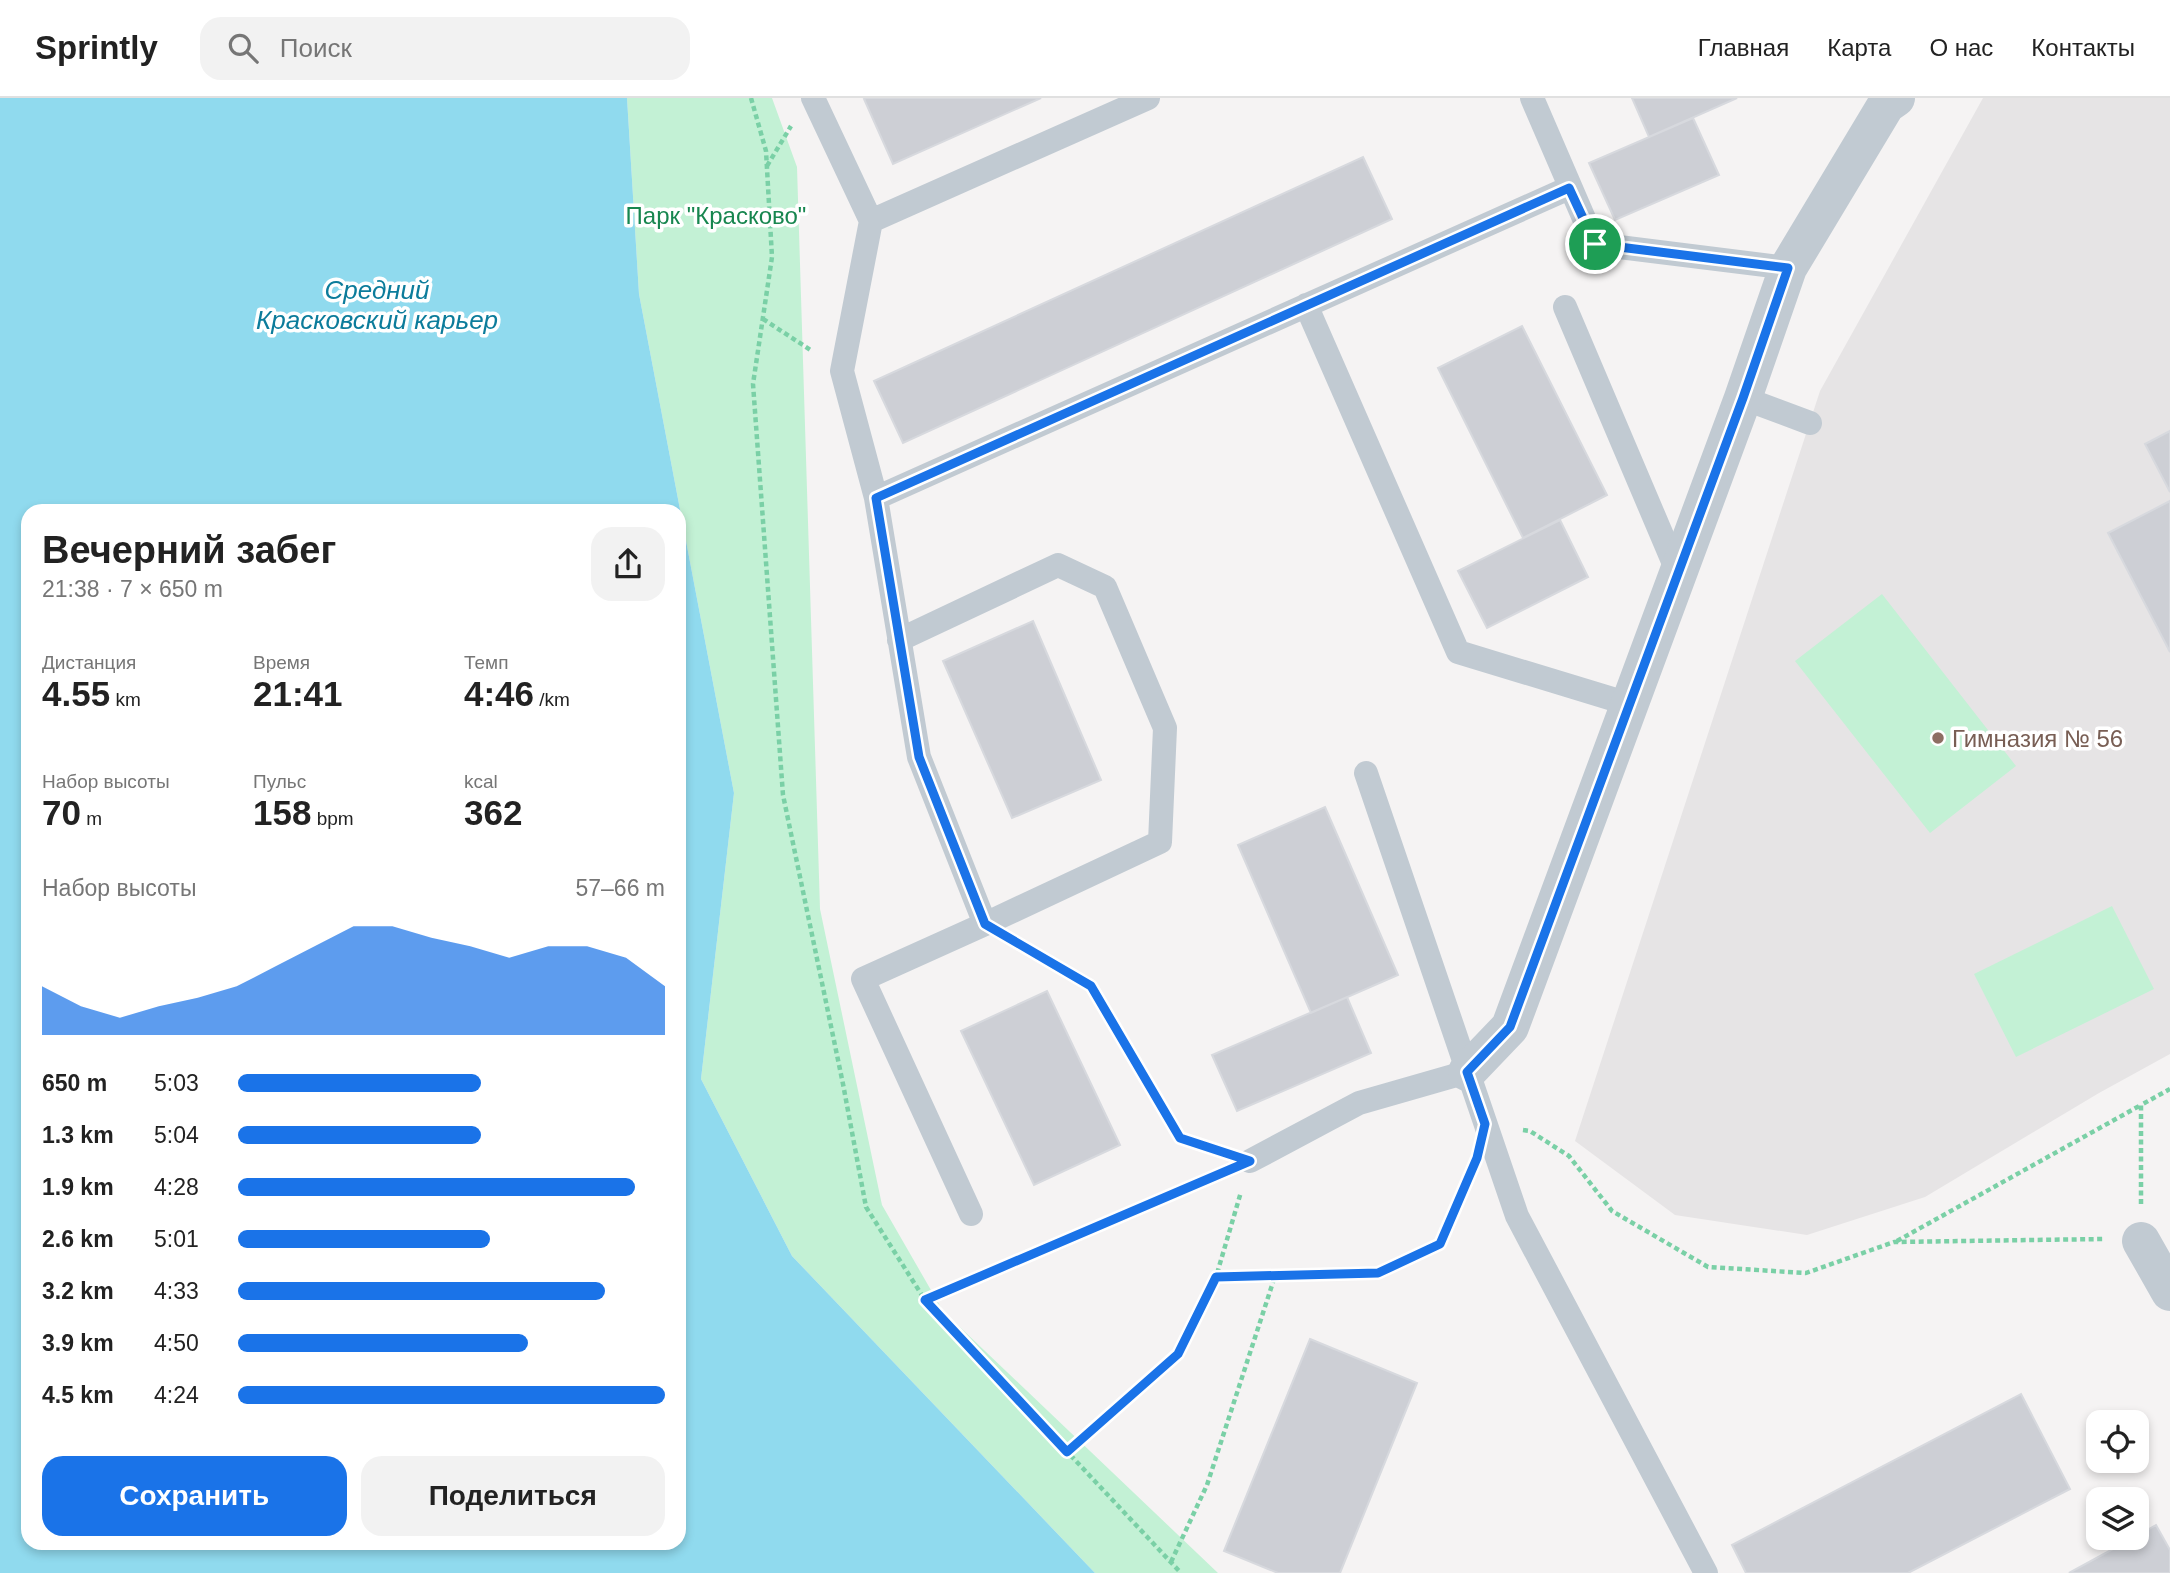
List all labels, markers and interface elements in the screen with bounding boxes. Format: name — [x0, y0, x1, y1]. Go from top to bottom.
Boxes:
search box — [200, 17, 690, 80]
text: Sprintly — [35, 29, 158, 66]
icon: search — [224, 29, 262, 67]
text: Поиск — [280, 33, 352, 63]
text: Главная — [1698, 34, 1789, 61]
text: Карта — [1827, 34, 1891, 61]
text: О нас — [1929, 34, 1993, 61]
text: Контакты — [2031, 34, 2135, 61]
park label: Парк "Красково" — [626, 202, 806, 229]
pin — [1565, 214, 1625, 274]
icon: arrive — [1576, 225, 1614, 263]
water label: Средний Красковский карьер — [256, 275, 498, 335]
button: share — [591, 527, 665, 601]
text: Вечерний забег — [42, 529, 336, 571]
text: 21:38 · 7 × 650 m — [42, 576, 223, 602]
text: Дистанция — [42, 652, 136, 673]
text: Время — [253, 652, 310, 673]
text: Темп — [464, 652, 508, 673]
text: 4.55 — [42, 674, 110, 713]
text: 21:41 — [253, 674, 343, 713]
text: 4:46 — [464, 674, 534, 713]
text: km — [110, 689, 141, 710]
text: /km — [534, 689, 570, 710]
place label: Гимназия № 56 — [1952, 725, 2123, 752]
marker: Гимназия № 56 — [1930, 730, 1946, 746]
text: Набор высоты — [42, 771, 170, 792]
text: Пульс — [253, 771, 306, 792]
text: kcal — [464, 771, 498, 792]
text: 70 — [42, 793, 81, 832]
text: 158 — [253, 793, 311, 832]
text: 362 — [464, 793, 522, 832]
text: m — [81, 808, 102, 829]
text: bpm — [311, 808, 354, 829]
text: Набор высоты — [42, 875, 196, 901]
text: 57–66 m — [575, 875, 665, 901]
text: 650 m — [42, 1070, 107, 1096]
text: 5:03 — [154, 1070, 199, 1096]
text: 1.3 km — [42, 1122, 114, 1148]
text: 5:04 — [154, 1122, 199, 1148]
text: 1.9 km — [42, 1174, 114, 1200]
text: 4:28 — [154, 1174, 199, 1200]
text: 2.6 km — [42, 1226, 114, 1252]
text: 5:01 — [154, 1226, 199, 1252]
text: 3.2 km — [42, 1278, 114, 1304]
text: 4:33 — [154, 1278, 199, 1304]
text: 3.9 km — [42, 1330, 114, 1356]
text: 4:50 — [154, 1330, 199, 1356]
text: 4.5 km — [42, 1382, 114, 1408]
text: 4:24 — [154, 1382, 199, 1408]
map controls — [2086, 1410, 2149, 1550]
button: locate — [2086, 1410, 2149, 1473]
button: Сохранить — [42, 1456, 347, 1536]
button: Поделиться — [361, 1456, 665, 1536]
button: layers — [2086, 1487, 2149, 1550]

